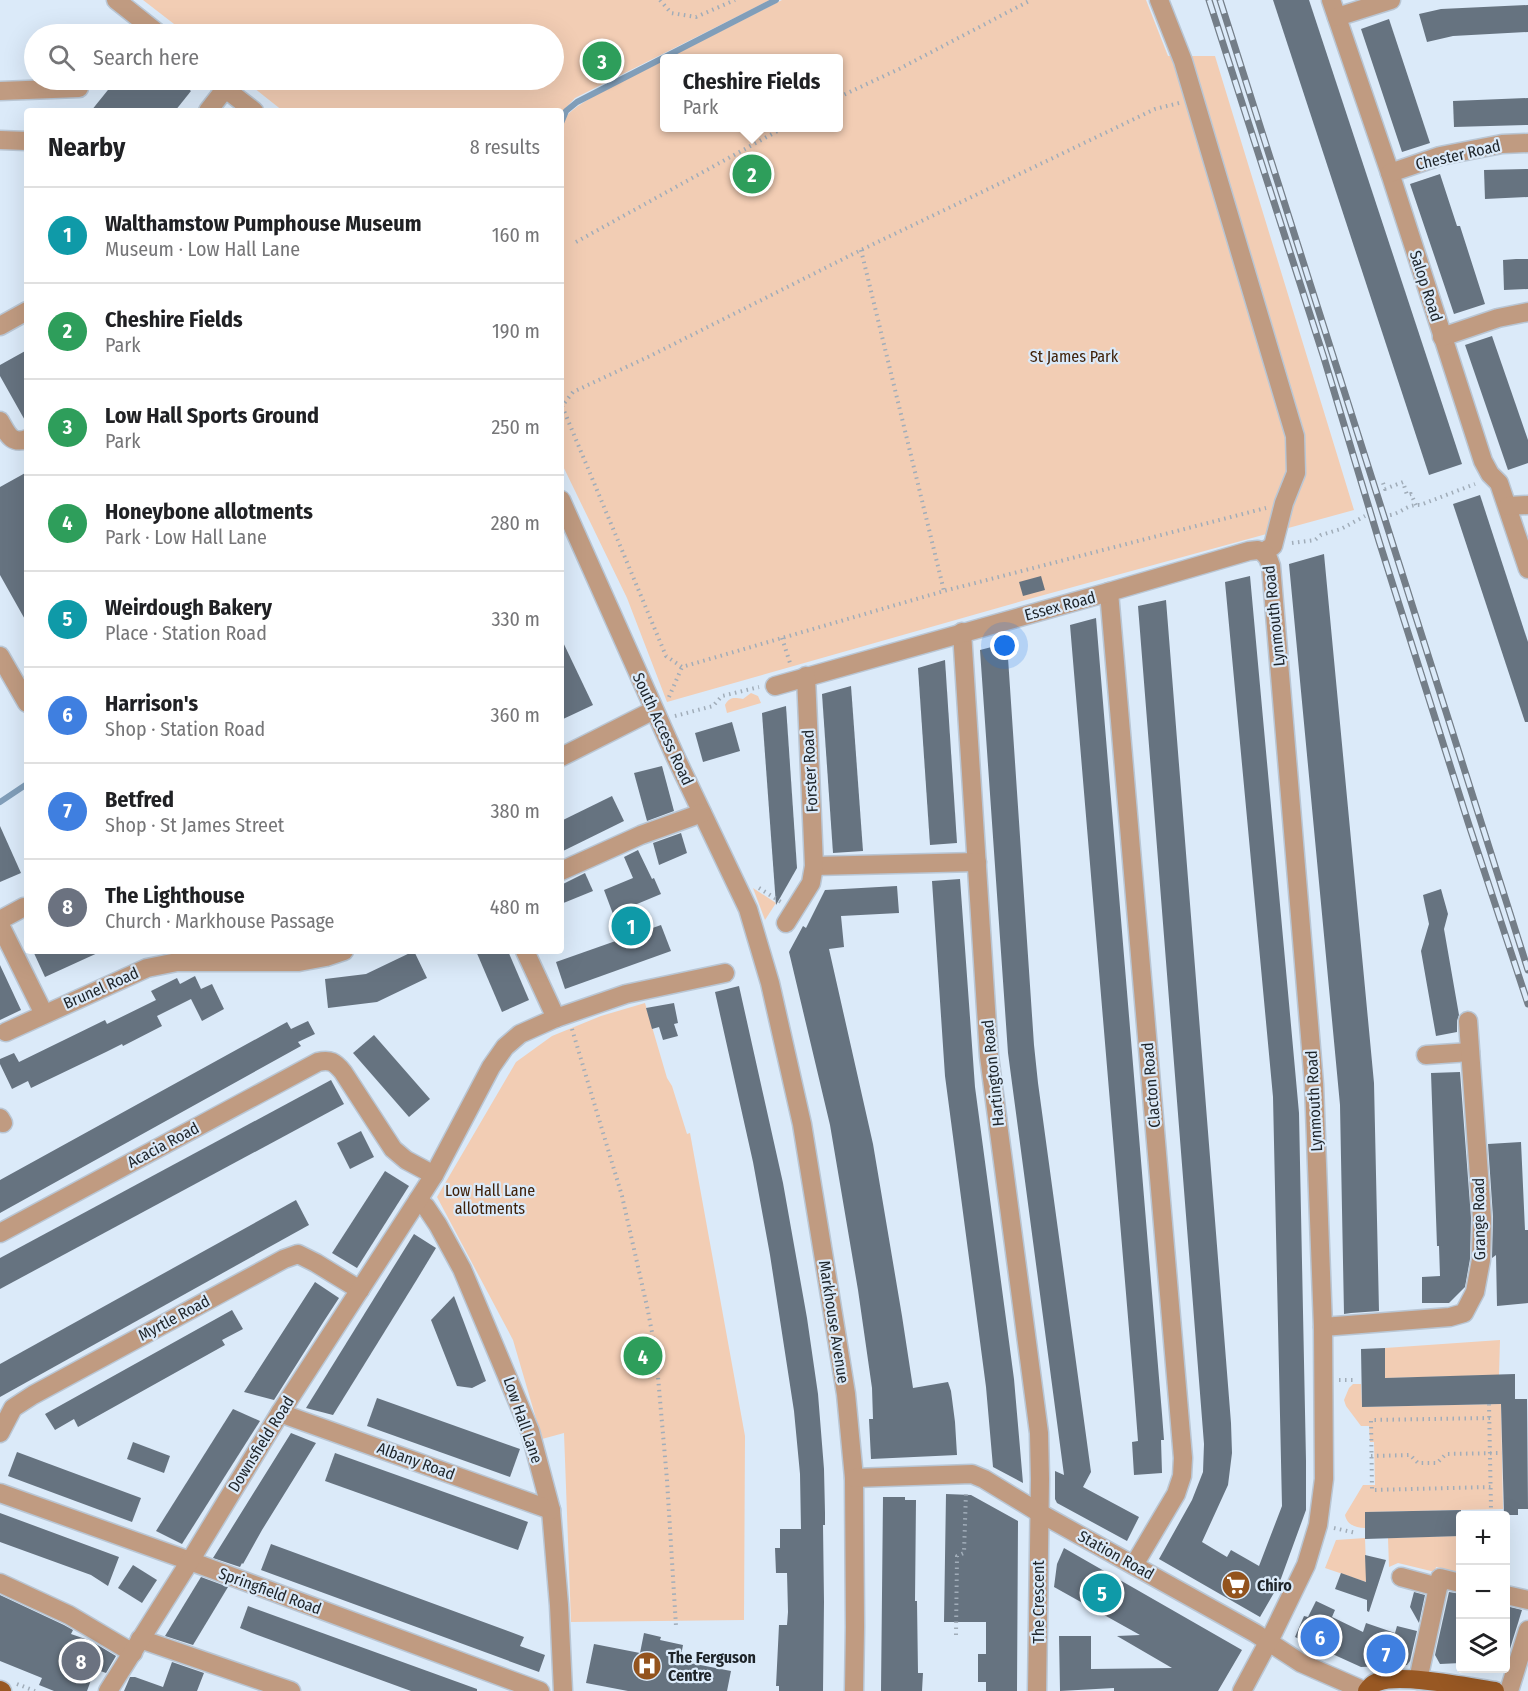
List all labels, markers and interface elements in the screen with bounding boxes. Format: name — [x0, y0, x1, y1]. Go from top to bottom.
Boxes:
search box — [24, 24, 564, 90]
pin: 3 — [582, 38, 622, 84]
icon: search — [45, 41, 78, 74]
text: Search here — [93, 44, 199, 71]
popup — [660, 54, 843, 132]
text: Cheshire Fields — [683, 68, 820, 95]
text: Park — [683, 95, 718, 119]
text: Nearby — [48, 132, 125, 163]
text: 8 results — [470, 135, 540, 159]
street label: Chester Road — [1414, 136, 1502, 174]
pin: 2 — [732, 152, 771, 196]
text: Walthamstow Pumphouse Museum — [105, 210, 421, 237]
text: 1 — [63, 223, 72, 247]
text: 160 m — [492, 223, 540, 247]
text: Museum · Low Hall Lane — [105, 237, 300, 261]
street label: Salop Road — [1406, 248, 1446, 324]
text: Cheshire Fields — [105, 306, 243, 333]
text: 2 — [63, 319, 72, 343]
text: 190 m — [492, 319, 540, 343]
text: Park — [105, 333, 141, 357]
park label: St James Park — [1030, 347, 1119, 366]
text: Low Hall Sports Ground — [105, 402, 319, 429]
text: 3 — [63, 415, 72, 439]
text: 250 m — [492, 415, 540, 439]
text: Park — [105, 429, 141, 453]
text: Honeybone allotments — [105, 498, 313, 525]
text: 4 — [62, 511, 73, 535]
text: 280 m — [491, 511, 540, 535]
text: Park · Low Hall Lane — [105, 525, 267, 549]
street label: Lynmouth Road — [1259, 565, 1289, 667]
street label: Essex Road — [1022, 587, 1098, 625]
text: Weirdough Bakery — [105, 594, 272, 621]
text: 5 — [63, 607, 72, 631]
text: 330 m — [491, 607, 540, 631]
text: Place · Station Road — [105, 621, 267, 645]
your location — [990, 631, 1019, 660]
street label: South Access Road — [629, 670, 697, 788]
text: Harrison's — [105, 690, 198, 717]
text: 6 — [62, 703, 73, 727]
text: 360 m — [491, 703, 540, 727]
text: Shop · Station Road — [105, 717, 265, 741]
street label: Forster Road — [798, 729, 822, 813]
text: Betfred — [105, 786, 174, 813]
text: 7 — [63, 799, 72, 823]
text: 380 m — [490, 799, 540, 823]
text: Shop · St James Street — [105, 813, 284, 837]
text: The Lighthouse — [105, 882, 245, 909]
text: 8 — [62, 895, 73, 919]
text: 480 m — [490, 895, 540, 919]
pin: 1 — [612, 904, 650, 948]
text: Church · Markhouse Passage — [105, 909, 334, 933]
street label: Brunel Road — [61, 963, 141, 1013]
street label: Hartington Road — [978, 1019, 1008, 1127]
street label: Clacton Road — [1138, 1042, 1164, 1128]
street label: Lynmouth Road — [1302, 1050, 1326, 1152]
street label: Acacia Road — [124, 1118, 202, 1172]
street label: Grange Road — [1469, 1178, 1489, 1260]
park label: Low Hall Lane allotments — [445, 1181, 535, 1218]
street label: Markhouse Avenue — [815, 1259, 853, 1385]
street label: Myrtle Road — [135, 1291, 213, 1345]
pin: 4 — [624, 1334, 662, 1378]
street label: Low Hall Lane — [499, 1374, 547, 1466]
street label: Downsfield Road — [224, 1393, 298, 1495]
street label: Albany Road — [375, 1438, 457, 1484]
map controls — [1456, 1511, 1510, 1673]
button: + — [1456, 1511, 1510, 1565]
street label: Station Road — [1075, 1526, 1157, 1584]
street label: The Crescent — [1029, 1560, 1048, 1644]
street label: Springfield Road — [216, 1564, 324, 1618]
button: − — [1456, 1565, 1510, 1619]
supermarket icon: Chiro — [1220, 1569, 1252, 1601]
pin: 5 — [1082, 1570, 1122, 1616]
place label: Chiro — [1257, 1576, 1292, 1595]
pin: 6 — [1300, 1614, 1340, 1660]
button: layers — [1456, 1619, 1510, 1673]
pin: 7 — [1366, 1632, 1406, 1676]
pin: 8 — [62, 1638, 100, 1684]
place label: The Ferguson Centre — [668, 1648, 756, 1685]
hospital icon: The Ferguson Centre — [631, 1650, 663, 1682]

